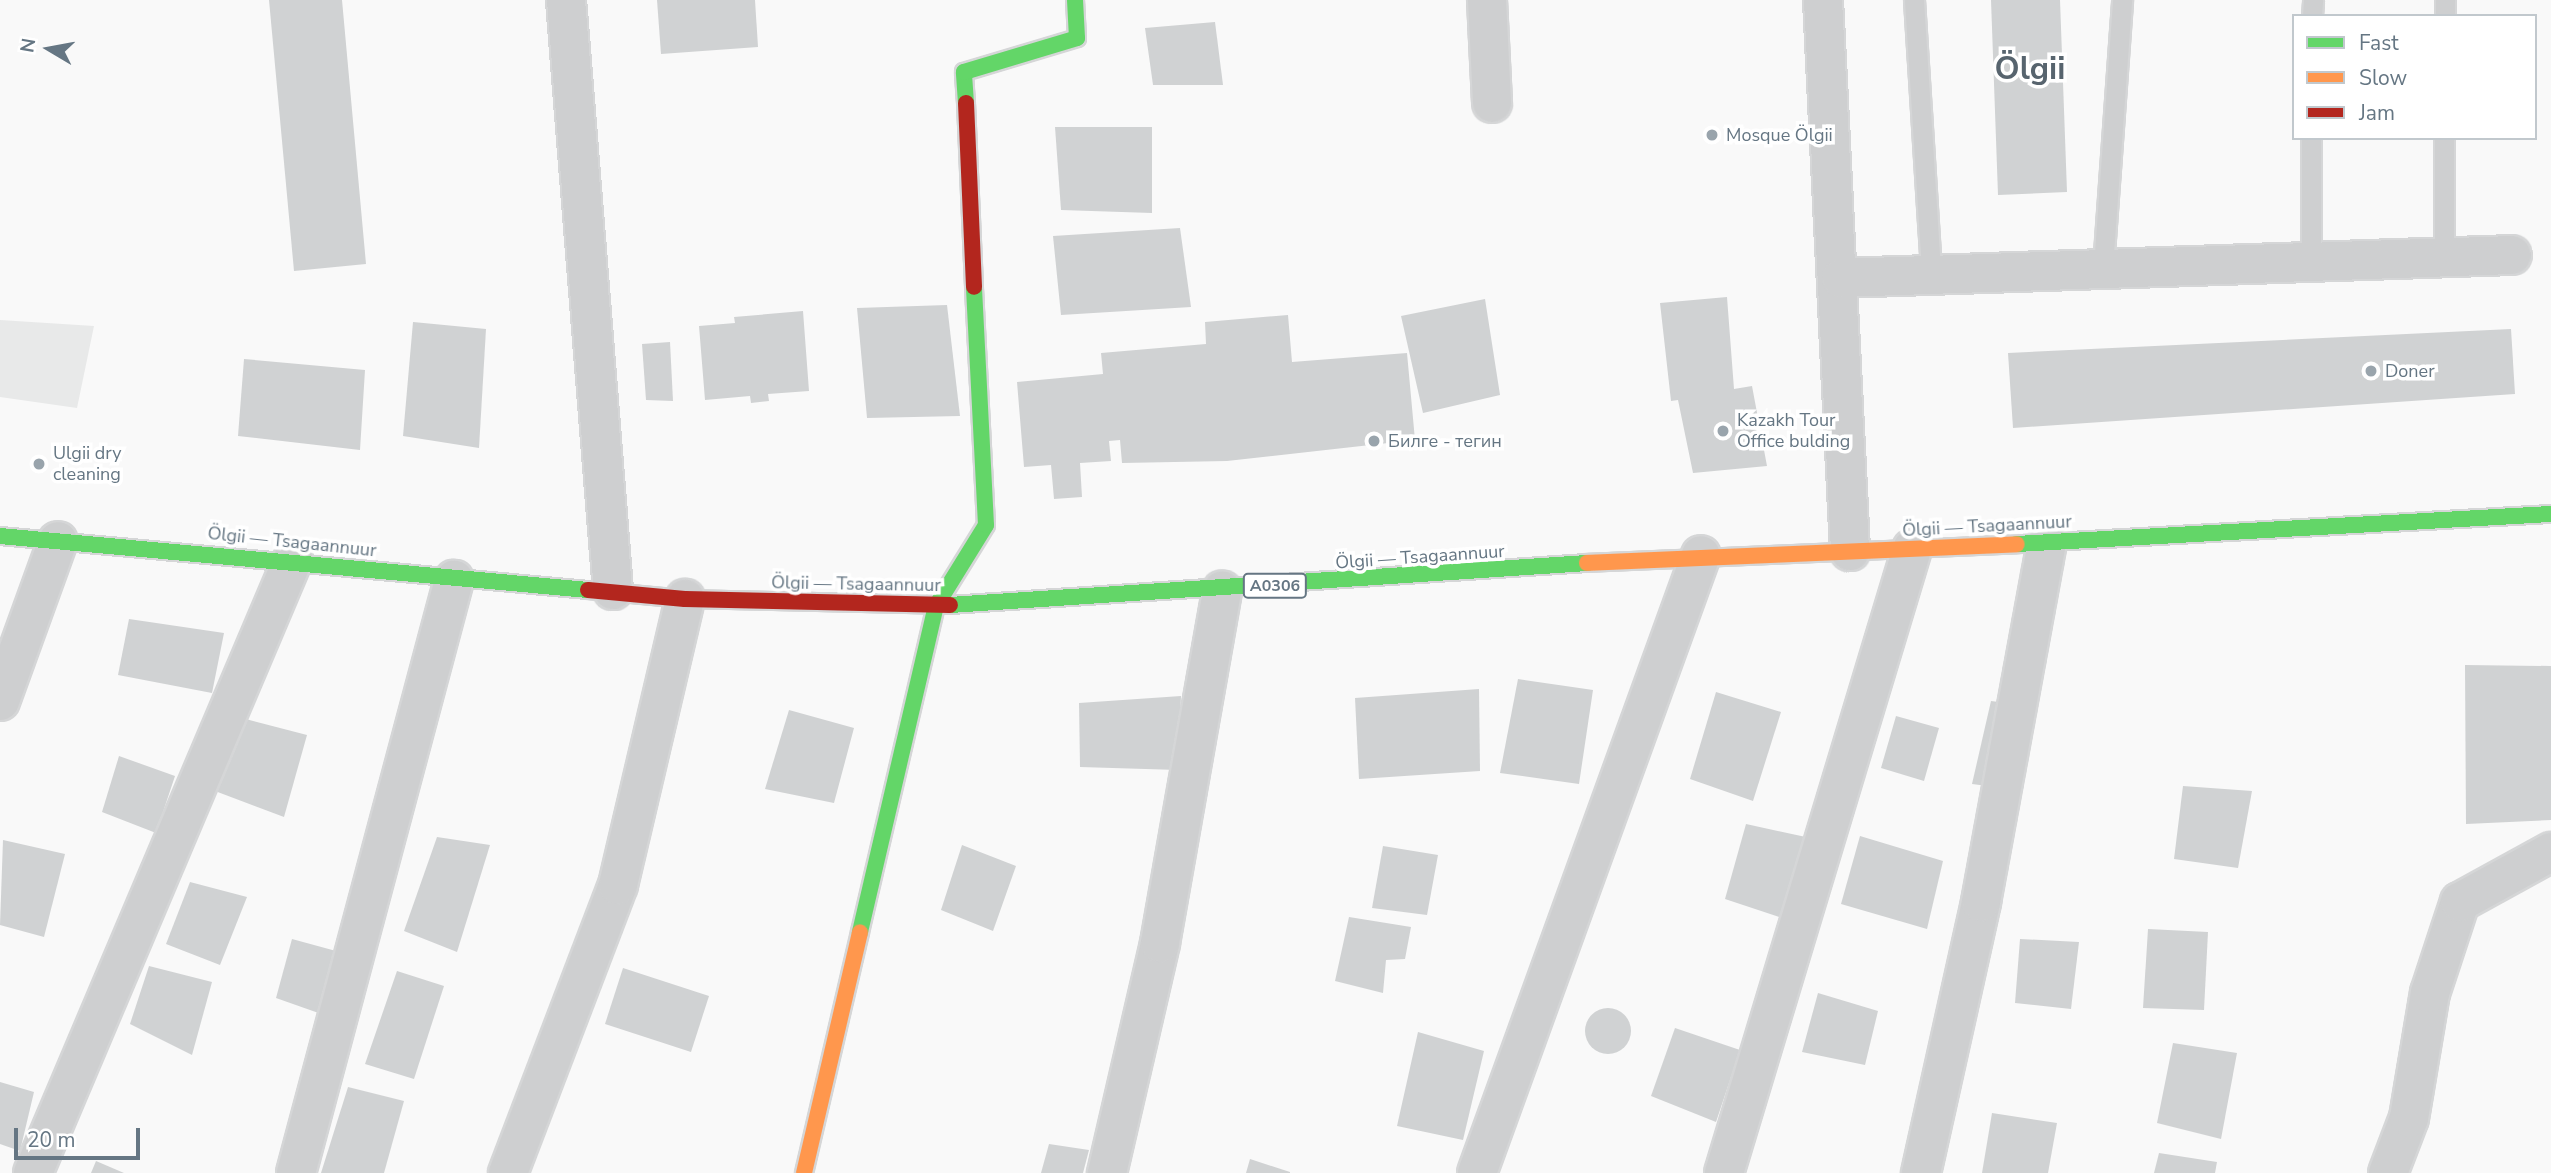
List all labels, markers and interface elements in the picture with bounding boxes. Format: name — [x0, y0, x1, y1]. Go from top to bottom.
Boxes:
north arrow — [14, 14, 84, 84]
legend — [2292, 14, 2537, 140]
text: Fast — [2359, 29, 2399, 57]
text: N — [14, 36, 42, 55]
district label: Ölgii — [1995, 50, 2065, 88]
text: Slow — [2359, 64, 2407, 92]
text: Jam — [2359, 99, 2395, 127]
place label: Mosque Ölgii — [1726, 124, 1833, 146]
marker: Mosque Ölgii — [1704, 127, 1720, 143]
place label: Doner — [2385, 360, 2435, 382]
marker: Doner — [2363, 363, 2379, 379]
place label: Kazakh Tour Office bulding — [1737, 410, 1850, 452]
marker: Kazakh Tour Office bulding — [1715, 423, 1731, 439]
place label: Билге - тегин — [1388, 430, 1502, 452]
marker: Билге - тегин — [1366, 433, 1382, 449]
place label: Ulgii dry cleaning — [53, 443, 122, 486]
marker: Ulgii dry cleaning — [31, 456, 47, 472]
street label: Ölgii — Tsagaannuur — [1902, 511, 2072, 541]
street label: Ölgii — Tsagaannuur — [207, 522, 377, 562]
street label: Ölgii — Tsagaannuur — [1335, 540, 1505, 574]
street label: Ölgii — Tsagaannuur — [771, 572, 941, 596]
road number: A0306 — [1242, 573, 1308, 598]
scale bar — [18, 1114, 144, 1158]
text: 20 m — [27, 1126, 76, 1154]

